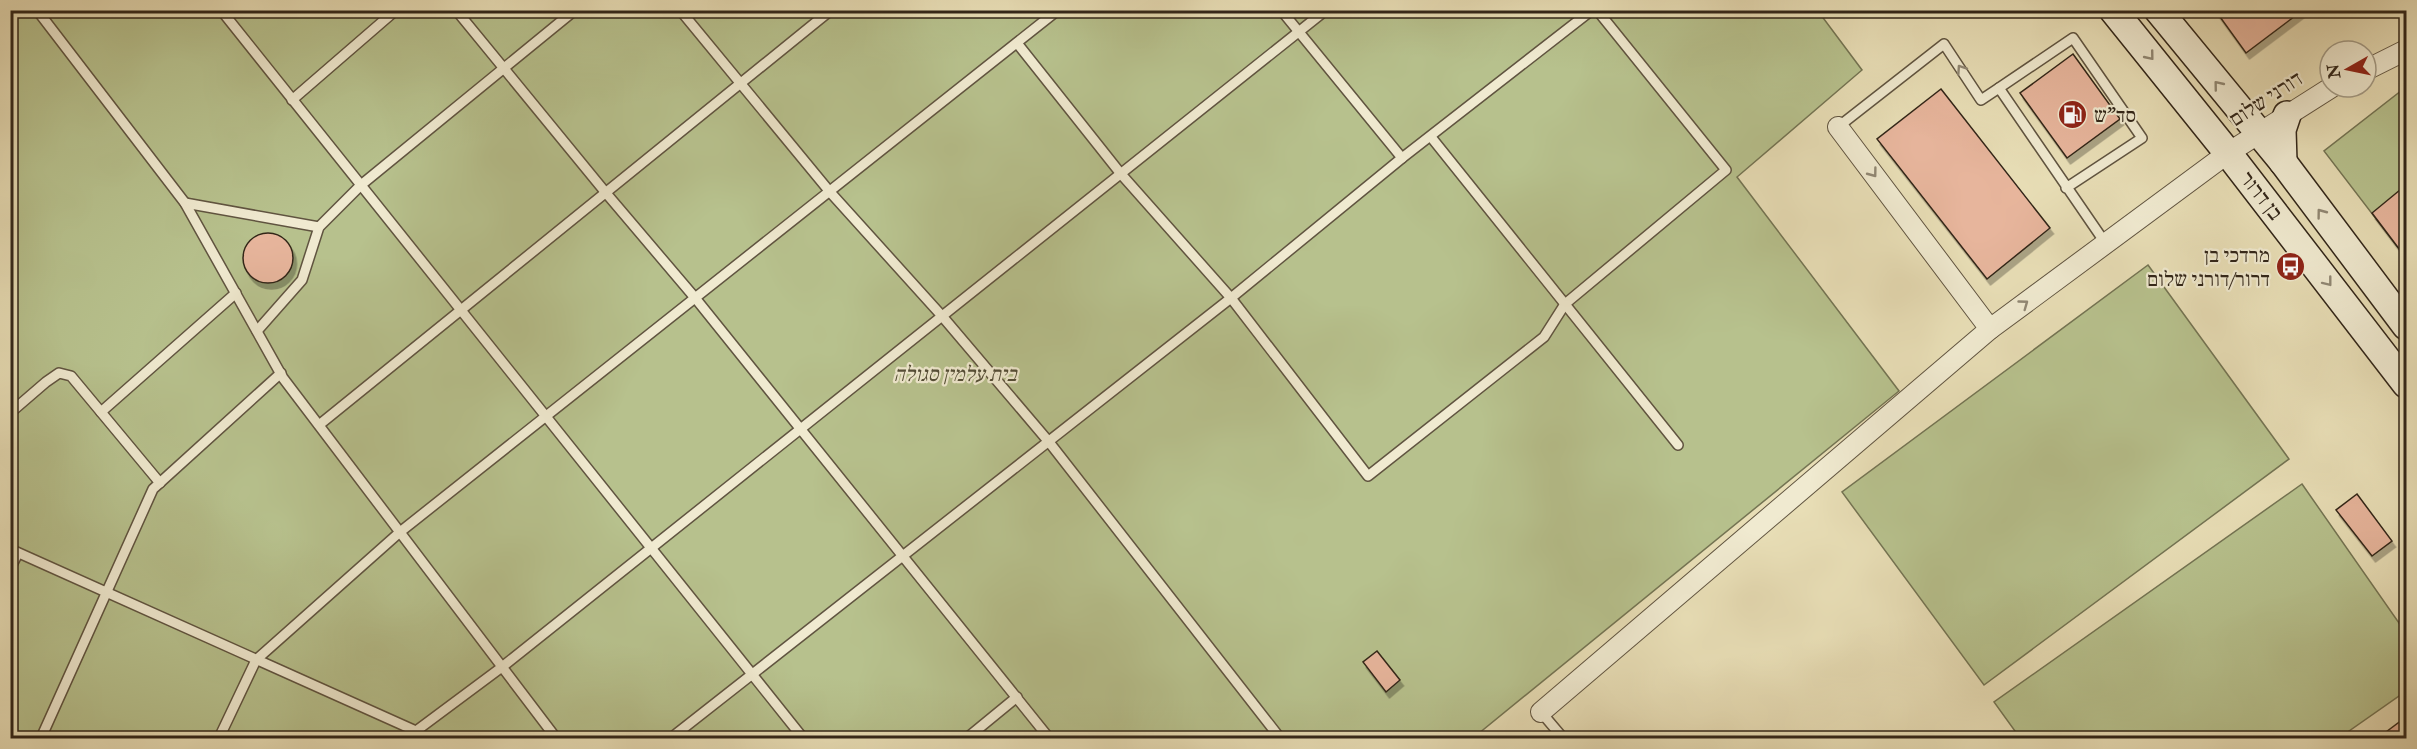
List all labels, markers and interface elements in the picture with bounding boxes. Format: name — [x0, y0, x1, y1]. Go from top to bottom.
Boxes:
north arrow — [2318, 39, 2378, 99]
one-way arrow — [2142, 49, 2153, 60]
text: N — [2323, 62, 2345, 81]
one-way arrow — [1956, 65, 1968, 75]
street label: דורני שלום — [2224, 65, 2308, 133]
one-way arrow — [2215, 81, 2226, 92]
fuel station icon: סד"ש — [2057, 99, 2089, 131]
place label: סד"ש — [2094, 102, 2136, 129]
street label: בן דרור — [2234, 166, 2288, 226]
one-way arrow — [1866, 167, 1877, 178]
one-way arrow — [2317, 208, 2328, 219]
place label: מרדכי בן דרור/דורני שלום — [2147, 242, 2270, 293]
bus stop icon: מרדכי בן דרור/דורני שלום — [2275, 251, 2307, 283]
one-way arrow — [2320, 276, 2331, 287]
one-way arrow — [2017, 300, 2028, 311]
park label: בית עלמין סגולה — [893, 361, 1018, 388]

